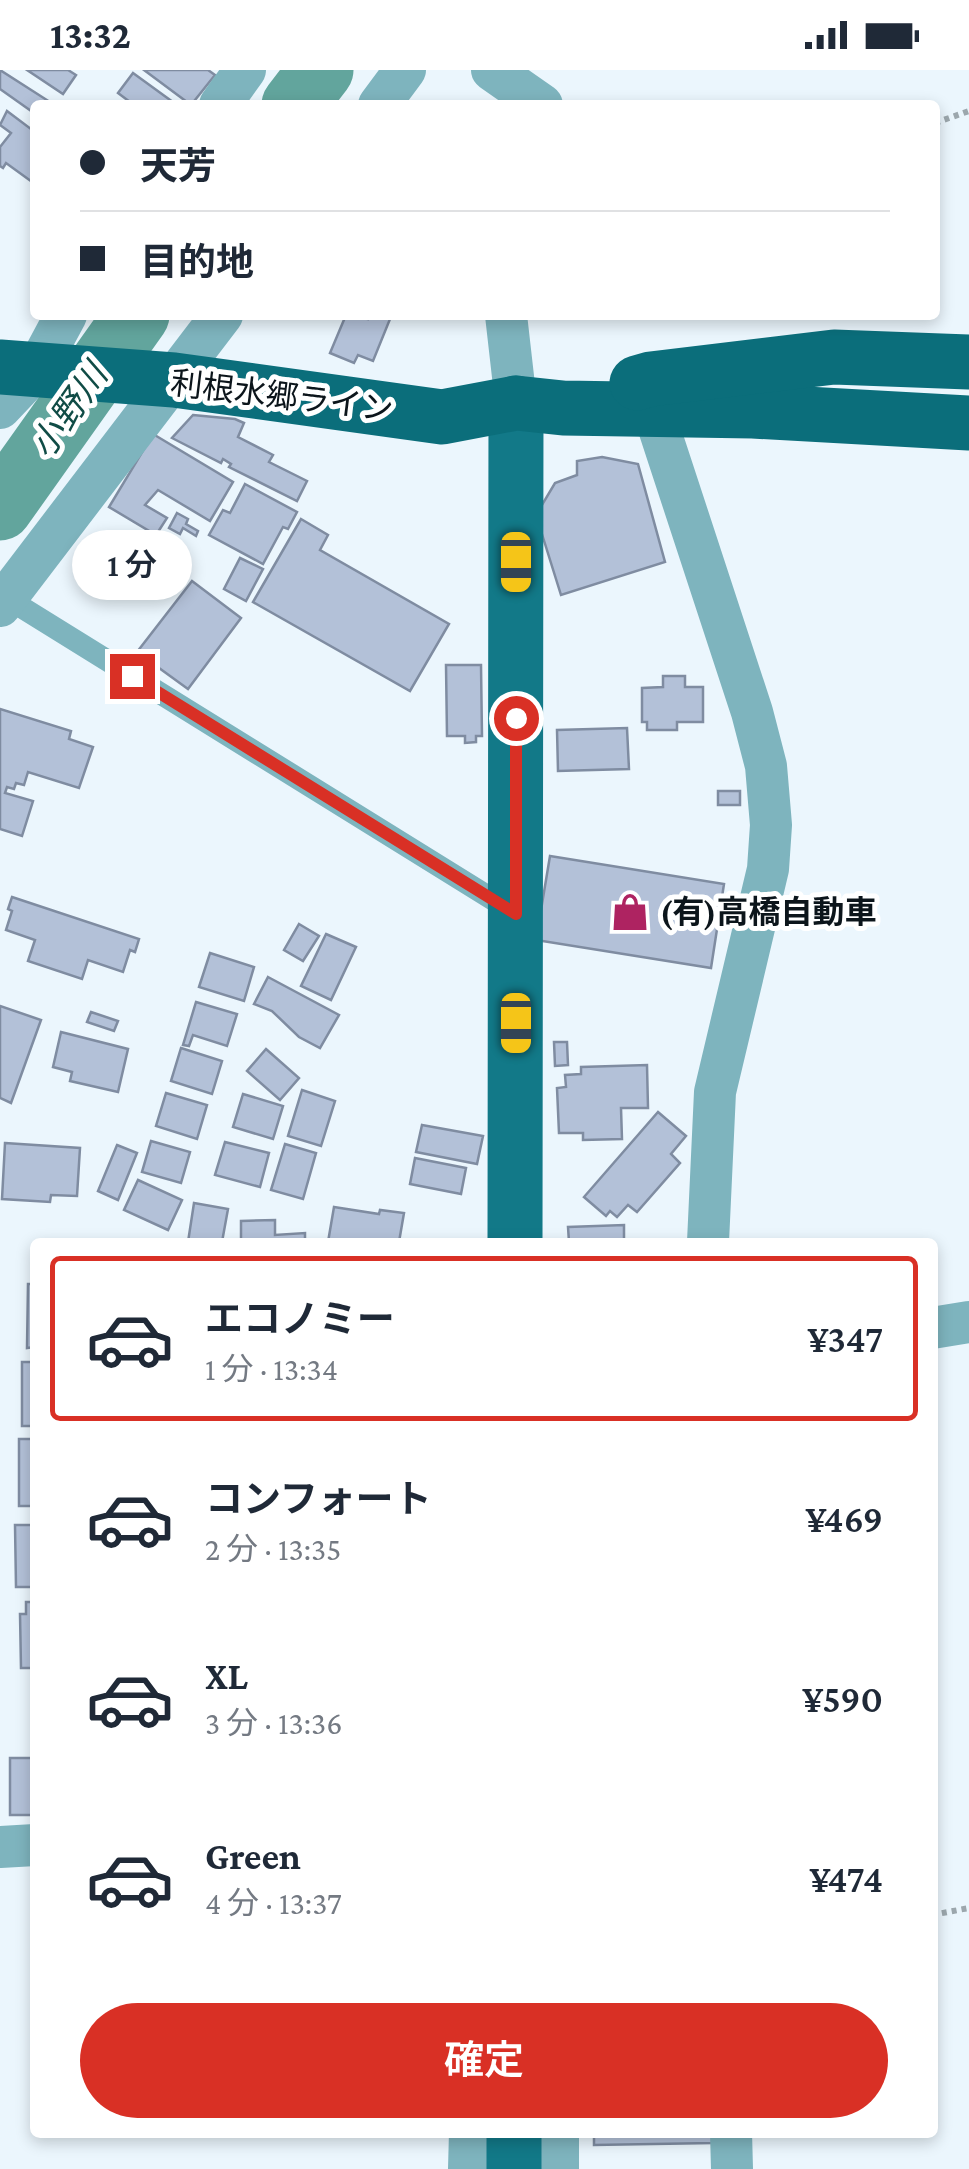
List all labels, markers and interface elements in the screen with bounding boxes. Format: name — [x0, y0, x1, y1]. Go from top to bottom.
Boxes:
text: 13:32 — [50, 14, 131, 56]
text: 天芳 — [140, 145, 216, 187]
text: 目的地 — [140, 241, 254, 283]
water label: 小野川 — [23, 354, 117, 465]
street label: 利根水郷ライン — [169, 364, 395, 428]
callout: 1 分 — [72, 531, 192, 601]
car — [501, 532, 531, 592]
text: 1 分 — [107, 547, 157, 583]
route end — [110, 654, 155, 699]
route start — [494, 696, 539, 741]
shop icon: (有)高橋自動車 — [609, 891, 651, 933]
place label: (有)高橋自動車 — [660, 894, 876, 931]
car — [501, 993, 531, 1053]
icon: car — [85, 1294, 175, 1384]
text: エコノミー — [205, 1298, 395, 1340]
text: ¥347 — [808, 1318, 883, 1360]
text: 1 分 · 13:34 — [205, 1351, 338, 1387]
icon: car — [85, 1474, 175, 1564]
text: コンフォート — [205, 1478, 432, 1520]
text: ¥469 — [806, 1498, 883, 1540]
text: 2 分 · 13:35 — [205, 1531, 341, 1567]
icon: car — [85, 1654, 175, 1744]
text: XL — [205, 1655, 248, 1697]
text: ¥590 — [802, 1678, 883, 1720]
text: 3 分 · 13:36 — [205, 1705, 342, 1741]
icon: car — [85, 1834, 175, 1924]
text: Green — [205, 1835, 301, 1877]
text: ¥474 — [809, 1858, 883, 1900]
text: 4 分 · 13:37 — [205, 1885, 342, 1921]
button: 確定 — [80, 2003, 888, 2118]

